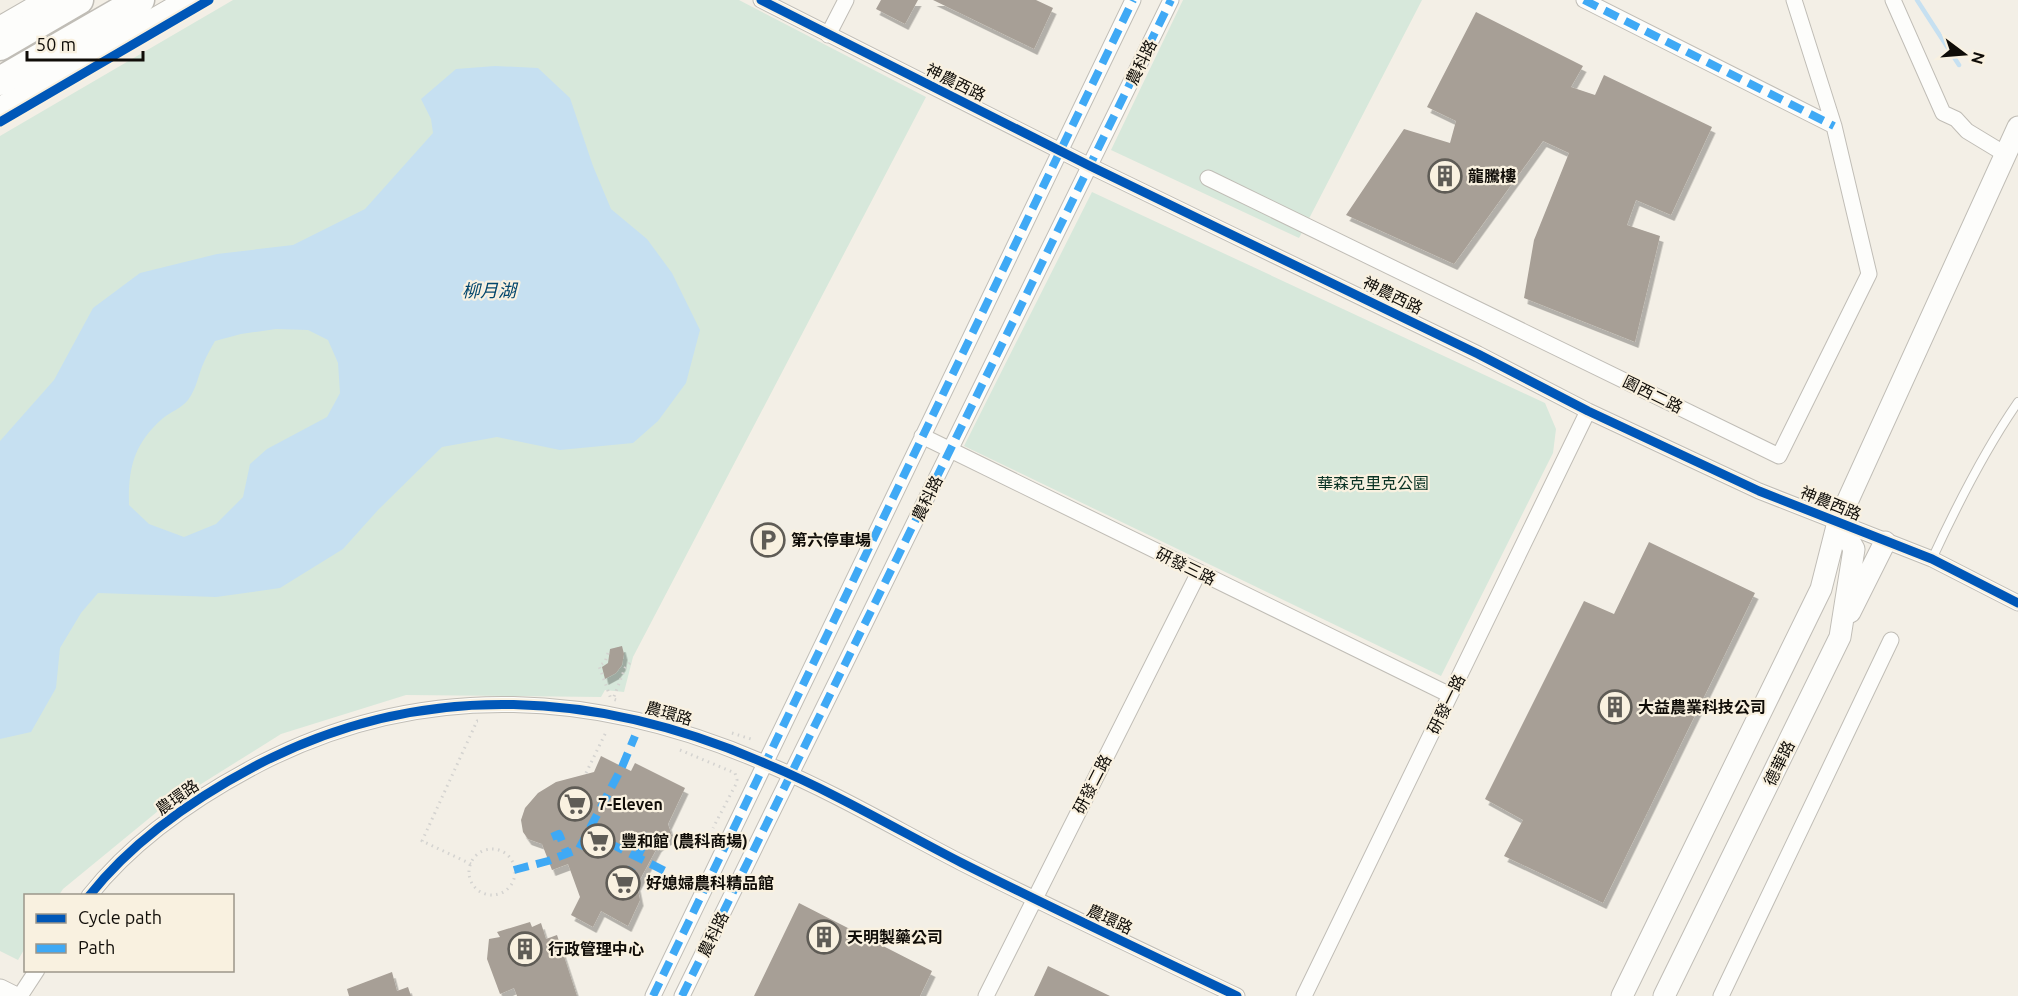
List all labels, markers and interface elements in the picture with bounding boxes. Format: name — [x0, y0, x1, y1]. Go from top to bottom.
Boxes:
scale bar — [27, 24, 142, 62]
north arrow — [1934, 24, 1994, 84]
text: 50 m — [36, 34, 76, 54]
street label: 農科路 — [1122, 36, 1160, 88]
text: N — [1968, 50, 1989, 66]
street label: 神農西路 — [923, 60, 989, 104]
building icon: 龍騰樓 — [1427, 158, 1463, 194]
place label: 龍騰樓 — [1468, 167, 1516, 185]
street label: 神農西路 — [1360, 273, 1426, 317]
water label: 柳月湖 — [462, 280, 519, 300]
street label: 園西二路 — [1620, 372, 1686, 416]
street label: 農科路 — [908, 472, 946, 524]
park label: 華森克里克公園 — [1317, 474, 1429, 492]
street label: 神農西路 — [1798, 483, 1864, 523]
parking icon: 第六停車場 — [750, 522, 786, 558]
place label: 第六停車場 — [791, 531, 871, 549]
street label: 研發三路 — [1153, 544, 1219, 588]
street label: 研發一路 — [1424, 671, 1468, 737]
building icon: 大益農業科技公司 — [1597, 689, 1633, 725]
street label: 農環路 — [643, 698, 695, 728]
place label: 大益農業科技公司 — [1638, 698, 1766, 716]
street label: 德華路 — [1760, 737, 1798, 789]
street label: 研發二路 — [1069, 751, 1115, 817]
street label: 農環路 — [152, 776, 202, 818]
supermarket icon: 7-Eleven — [557, 786, 593, 822]
place label: 7-Eleven — [598, 795, 663, 813]
supermarket icon: 豐和館 (農科商場) — [580, 823, 616, 859]
place label: 豐和館 (農科商場) — [621, 832, 748, 851]
supermarket icon: 好媳婦農科精品館 — [605, 865, 641, 901]
place label: 好媳婦農科精品館 — [646, 874, 774, 892]
legend — [24, 894, 234, 972]
street label: 農環路 — [1084, 901, 1136, 937]
text: Cycle path — [78, 907, 162, 927]
street label: 農科路 — [694, 908, 732, 960]
building icon: 天明製藥公司 — [806, 919, 842, 955]
place label: 天明製藥公司 — [847, 928, 943, 946]
building icon: 行政管理中心 — [507, 931, 543, 967]
text: Path — [78, 937, 115, 957]
place label: 行政管理中心 — [548, 940, 644, 958]

